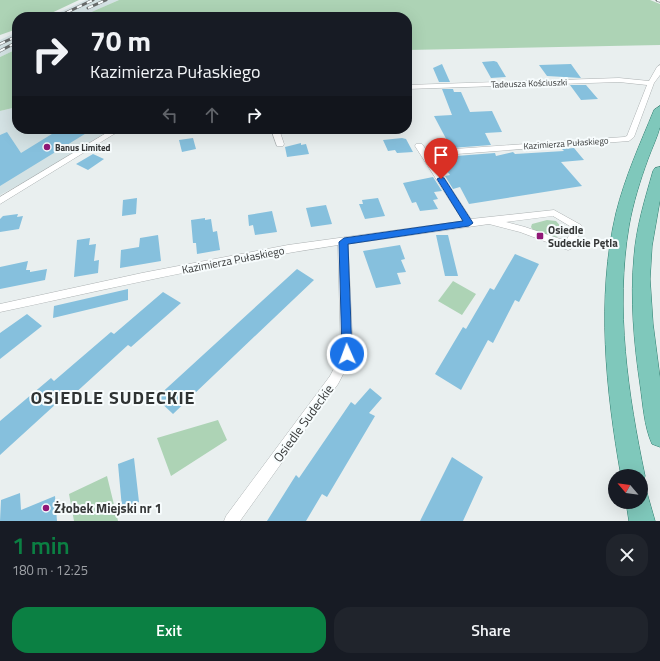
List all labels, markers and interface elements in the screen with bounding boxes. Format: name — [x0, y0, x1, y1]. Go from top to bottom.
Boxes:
text: 70 m — [90, 19, 151, 62]
icon: right — [24, 28, 76, 80]
text: Kazimierza Pułaskiego — [90, 58, 260, 85]
street label: Tadeusza Kościuszki — [491, 75, 567, 91]
icon: left — [159, 104, 181, 126]
icon: ahead — [201, 104, 223, 126]
icon: right — [243, 104, 265, 126]
street label: Kazimierza Pułaskiego — [523, 134, 609, 152]
pin — [424, 138, 458, 179]
place label: Banus Limited — [55, 141, 111, 154]
marker: Banus Limited — [42, 142, 52, 152]
icon: arrive — [430, 144, 452, 166]
place label: Osiedle Sudeckie Pętla — [548, 222, 618, 251]
marker: Osiedle Sudeckie Pętla — [535, 231, 545, 241]
street label: Kazimierza Pułaskiego — [180, 242, 286, 278]
position arrow — [326, 333, 368, 375]
street label: Osiedle Sudeckie — [268, 380, 338, 466]
district label: OSIEDLE SUDECKIE — [30, 384, 196, 411]
north arrow — [608, 469, 648, 509]
map controls — [608, 469, 648, 509]
place label: Żłobek Miejski nr 1 — [54, 498, 162, 518]
marker: Żłobek Miejski nr 1 — [41, 503, 51, 513]
text: 1 min — [12, 527, 70, 563]
button: close — [606, 534, 648, 576]
text: 180 m · 12:25 — [12, 560, 88, 580]
button: Exit — [12, 607, 326, 653]
button: Share — [334, 607, 648, 653]

